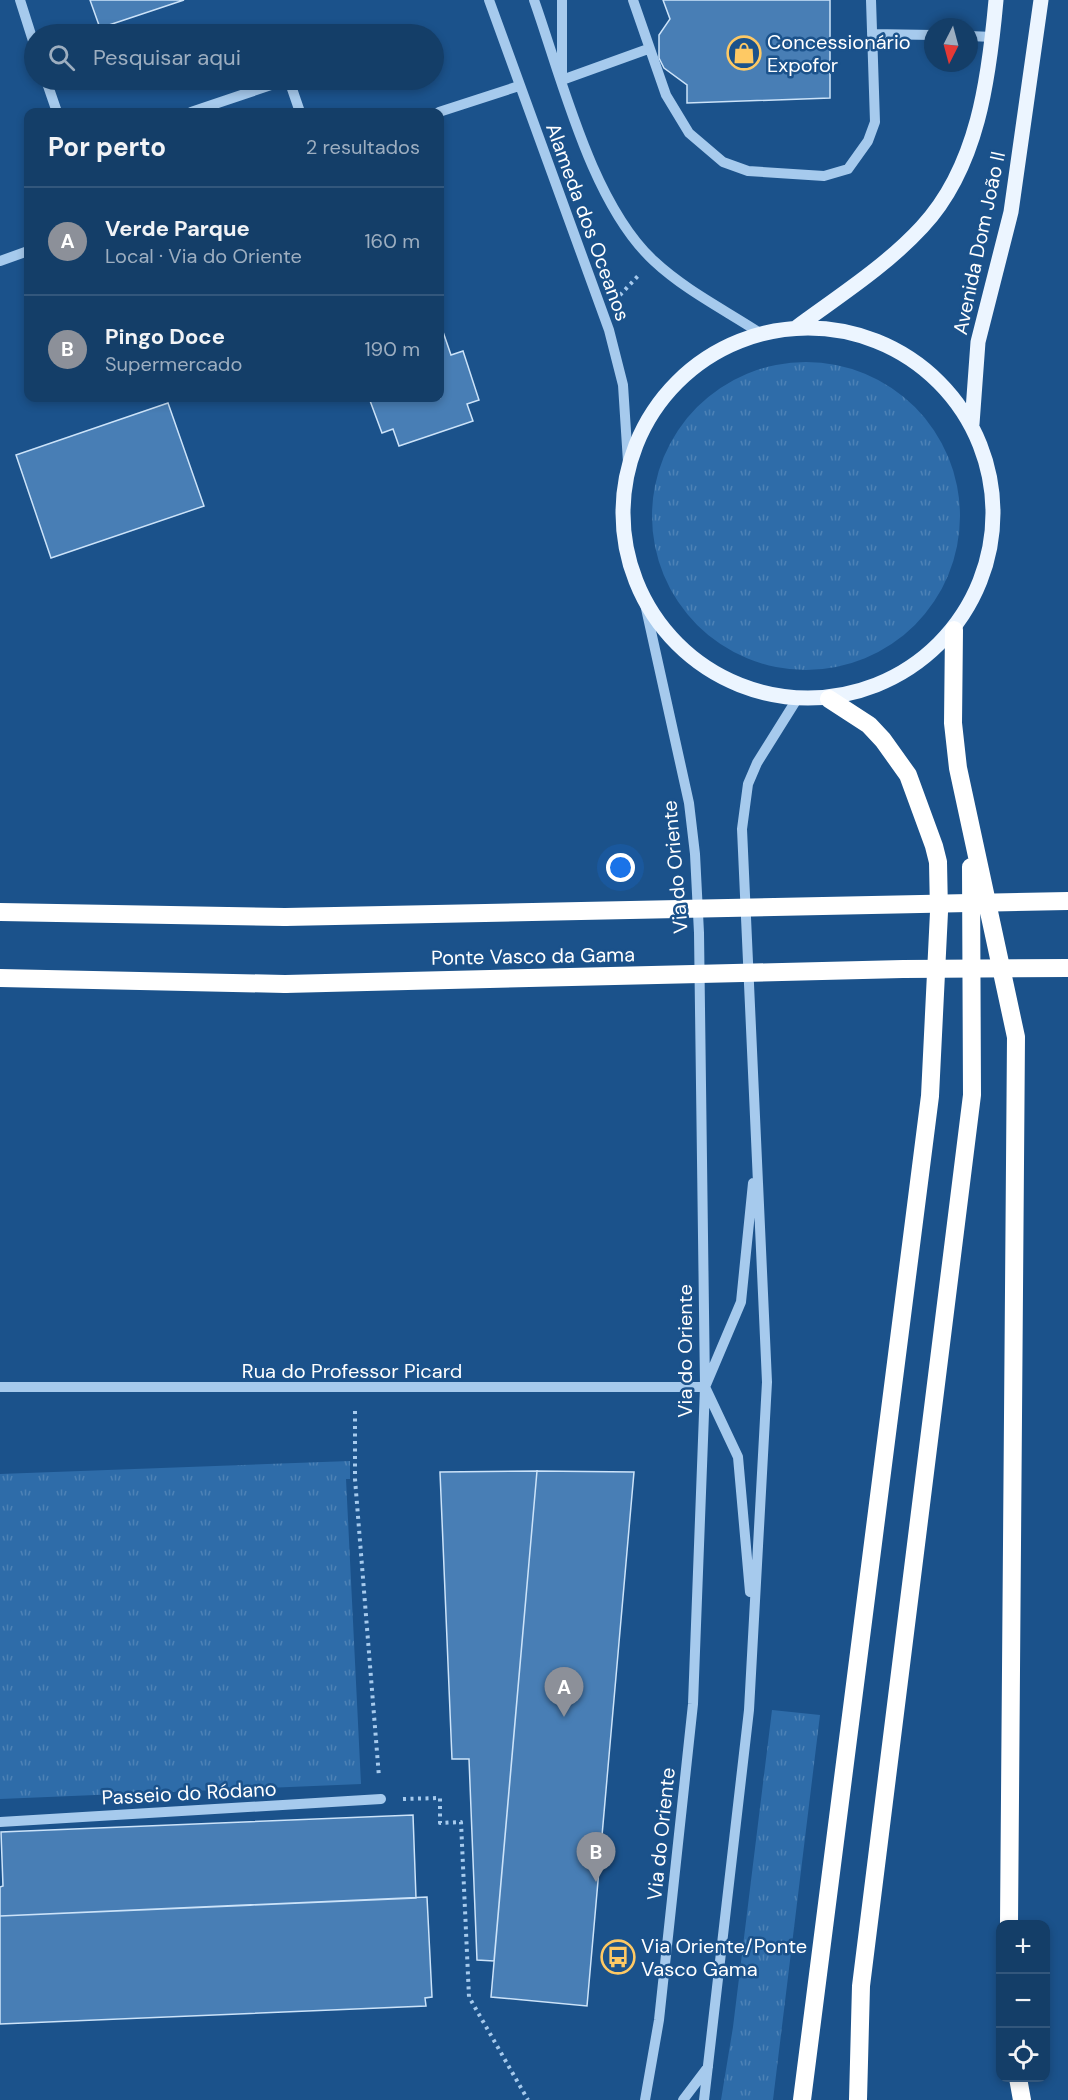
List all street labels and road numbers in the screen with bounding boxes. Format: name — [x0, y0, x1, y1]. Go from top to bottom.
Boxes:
street label: Alameda dos Oceanos — [540, 119, 636, 325]
street label: Avenida Dom João II — [947, 149, 1011, 337]
street label: Via do Oriente — [656, 799, 694, 935]
street label: Ponte Vasco da Gama — [431, 941, 635, 971]
street label: Via do Oriente — [672, 1284, 698, 1418]
street label: Rua do Professor Picard — [242, 1358, 462, 1384]
street label: Via do Oriente — [641, 1766, 681, 1902]
street label: Passeio do Ródano — [101, 1775, 277, 1811]

